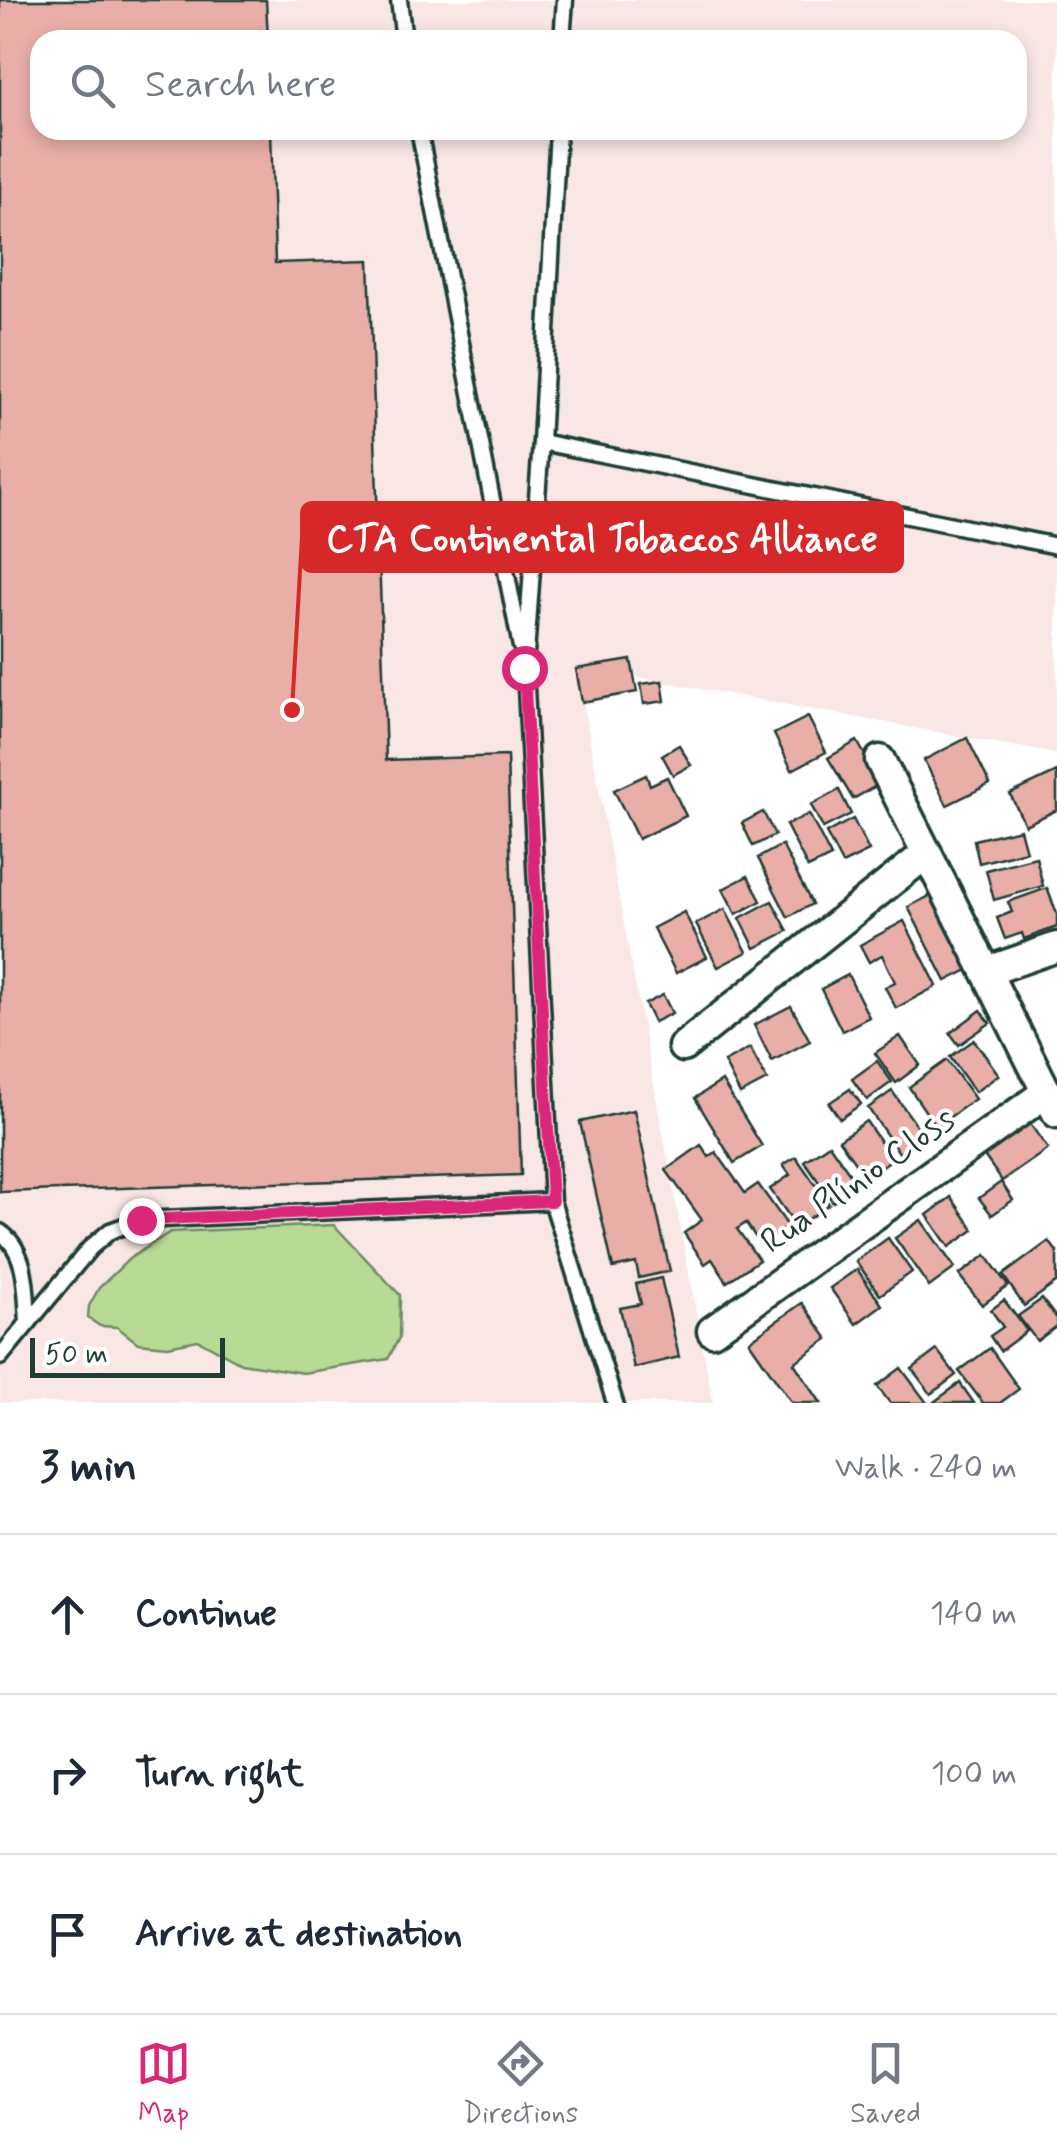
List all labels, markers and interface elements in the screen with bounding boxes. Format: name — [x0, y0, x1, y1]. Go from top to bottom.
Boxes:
search box — [30, 30, 1027, 140]
icon: search — [65, 58, 120, 113]
text: Search here — [145, 61, 336, 110]
callout: CTA Continental Tobaccos Alliance — [302, 503, 902, 571]
text: CTA Continental Tobaccos Alliance — [326, 516, 878, 565]
route start — [502, 646, 548, 692]
street label: Rua Plínio Closs — [752, 1097, 964, 1265]
route end — [119, 1198, 165, 1244]
scale bar — [30, 1333, 225, 1378]
text: 50 m — [45, 1337, 108, 1374]
text: 3 min — [40, 1441, 137, 1496]
text: Walk · 240 m — [835, 1447, 1017, 1489]
icon: ahead — [40, 1587, 95, 1642]
text: Continue — [135, 1590, 277, 1639]
text: 140 m — [930, 1593, 1017, 1635]
icon: right — [40, 1747, 95, 1802]
text: Turn right — [135, 1750, 304, 1799]
text: 100 m — [931, 1753, 1017, 1795]
icon: arrive — [40, 1907, 95, 1962]
text: Arrive at destination — [135, 1910, 462, 1959]
tab: Map — [136, 2036, 191, 2133]
tab: Directions — [463, 2036, 578, 2133]
tab: Saved — [850, 2036, 921, 2133]

